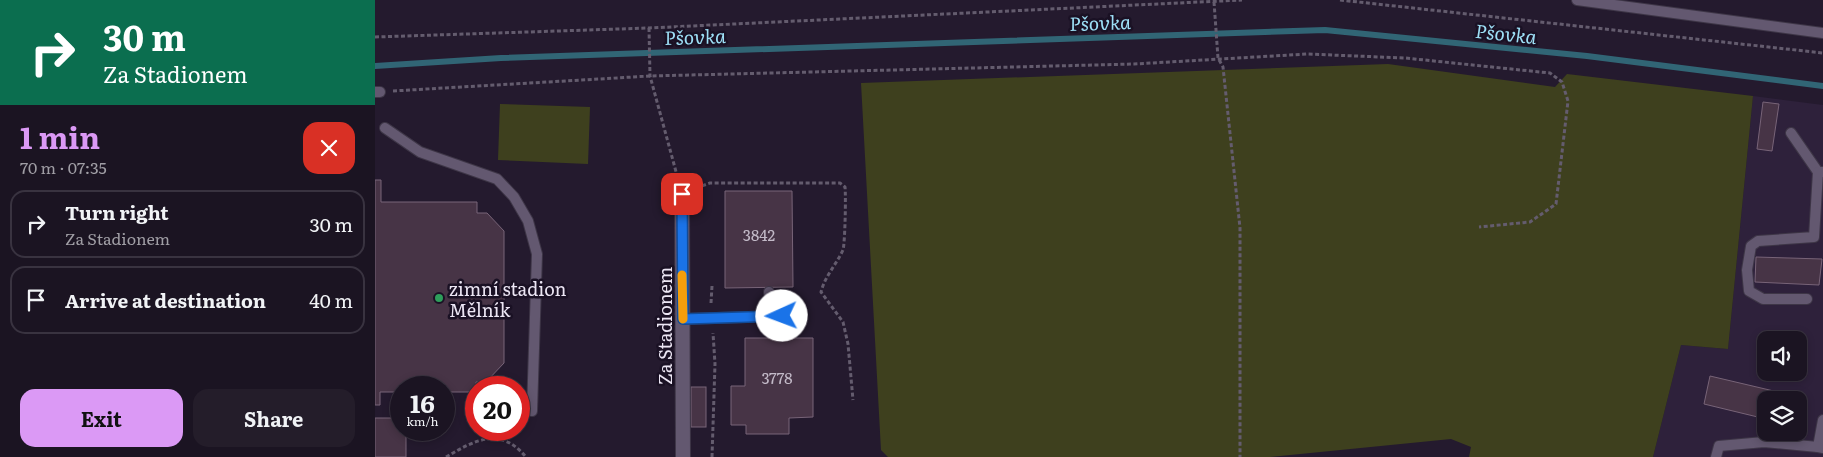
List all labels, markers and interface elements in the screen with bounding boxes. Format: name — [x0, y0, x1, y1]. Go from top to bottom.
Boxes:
water label: Pšovka — [1069, 7, 1131, 37]
text: 30 m — [103, 10, 186, 62]
water label: Pšovka — [1474, 16, 1538, 50]
icon: right — [20, 20, 85, 85]
water label: Pšovka — [664, 21, 726, 51]
text: Za Stadionem — [103, 57, 247, 90]
text: 1 min — [20, 114, 100, 158]
button: close — [303, 122, 355, 174]
text: 70 m · 07:35 — [20, 155, 107, 179]
pin — [661, 173, 703, 215]
icon: arrive — [668, 180, 696, 208]
text: Turn right — [65, 198, 169, 226]
icon: right — [22, 210, 50, 238]
text: 30 m — [309, 210, 353, 238]
house number: 3842 — [743, 223, 776, 246]
text: Za Stadionem — [65, 226, 170, 250]
street label: Za Stadionem — [651, 267, 678, 385]
place label: zimní stadion Mělník — [449, 275, 567, 323]
icon: arrive — [22, 286, 50, 314]
text: Arrive at destination — [65, 286, 266, 314]
text: 40 m — [309, 286, 353, 314]
position arrow — [755, 289, 807, 341]
marker: zimní stadion Mělník — [433, 292, 445, 304]
map controls — [1757, 331, 1807, 441]
button: sound — [1757, 331, 1807, 381]
house number: 3778 — [761, 366, 793, 389]
speed limit sign: 20 — [465, 376, 530, 441]
text: 16 — [410, 384, 435, 421]
button: Exit — [20, 389, 183, 447]
button: Share — [193, 389, 355, 447]
button: layers — [1757, 391, 1807, 441]
text: km/h — [407, 412, 438, 430]

